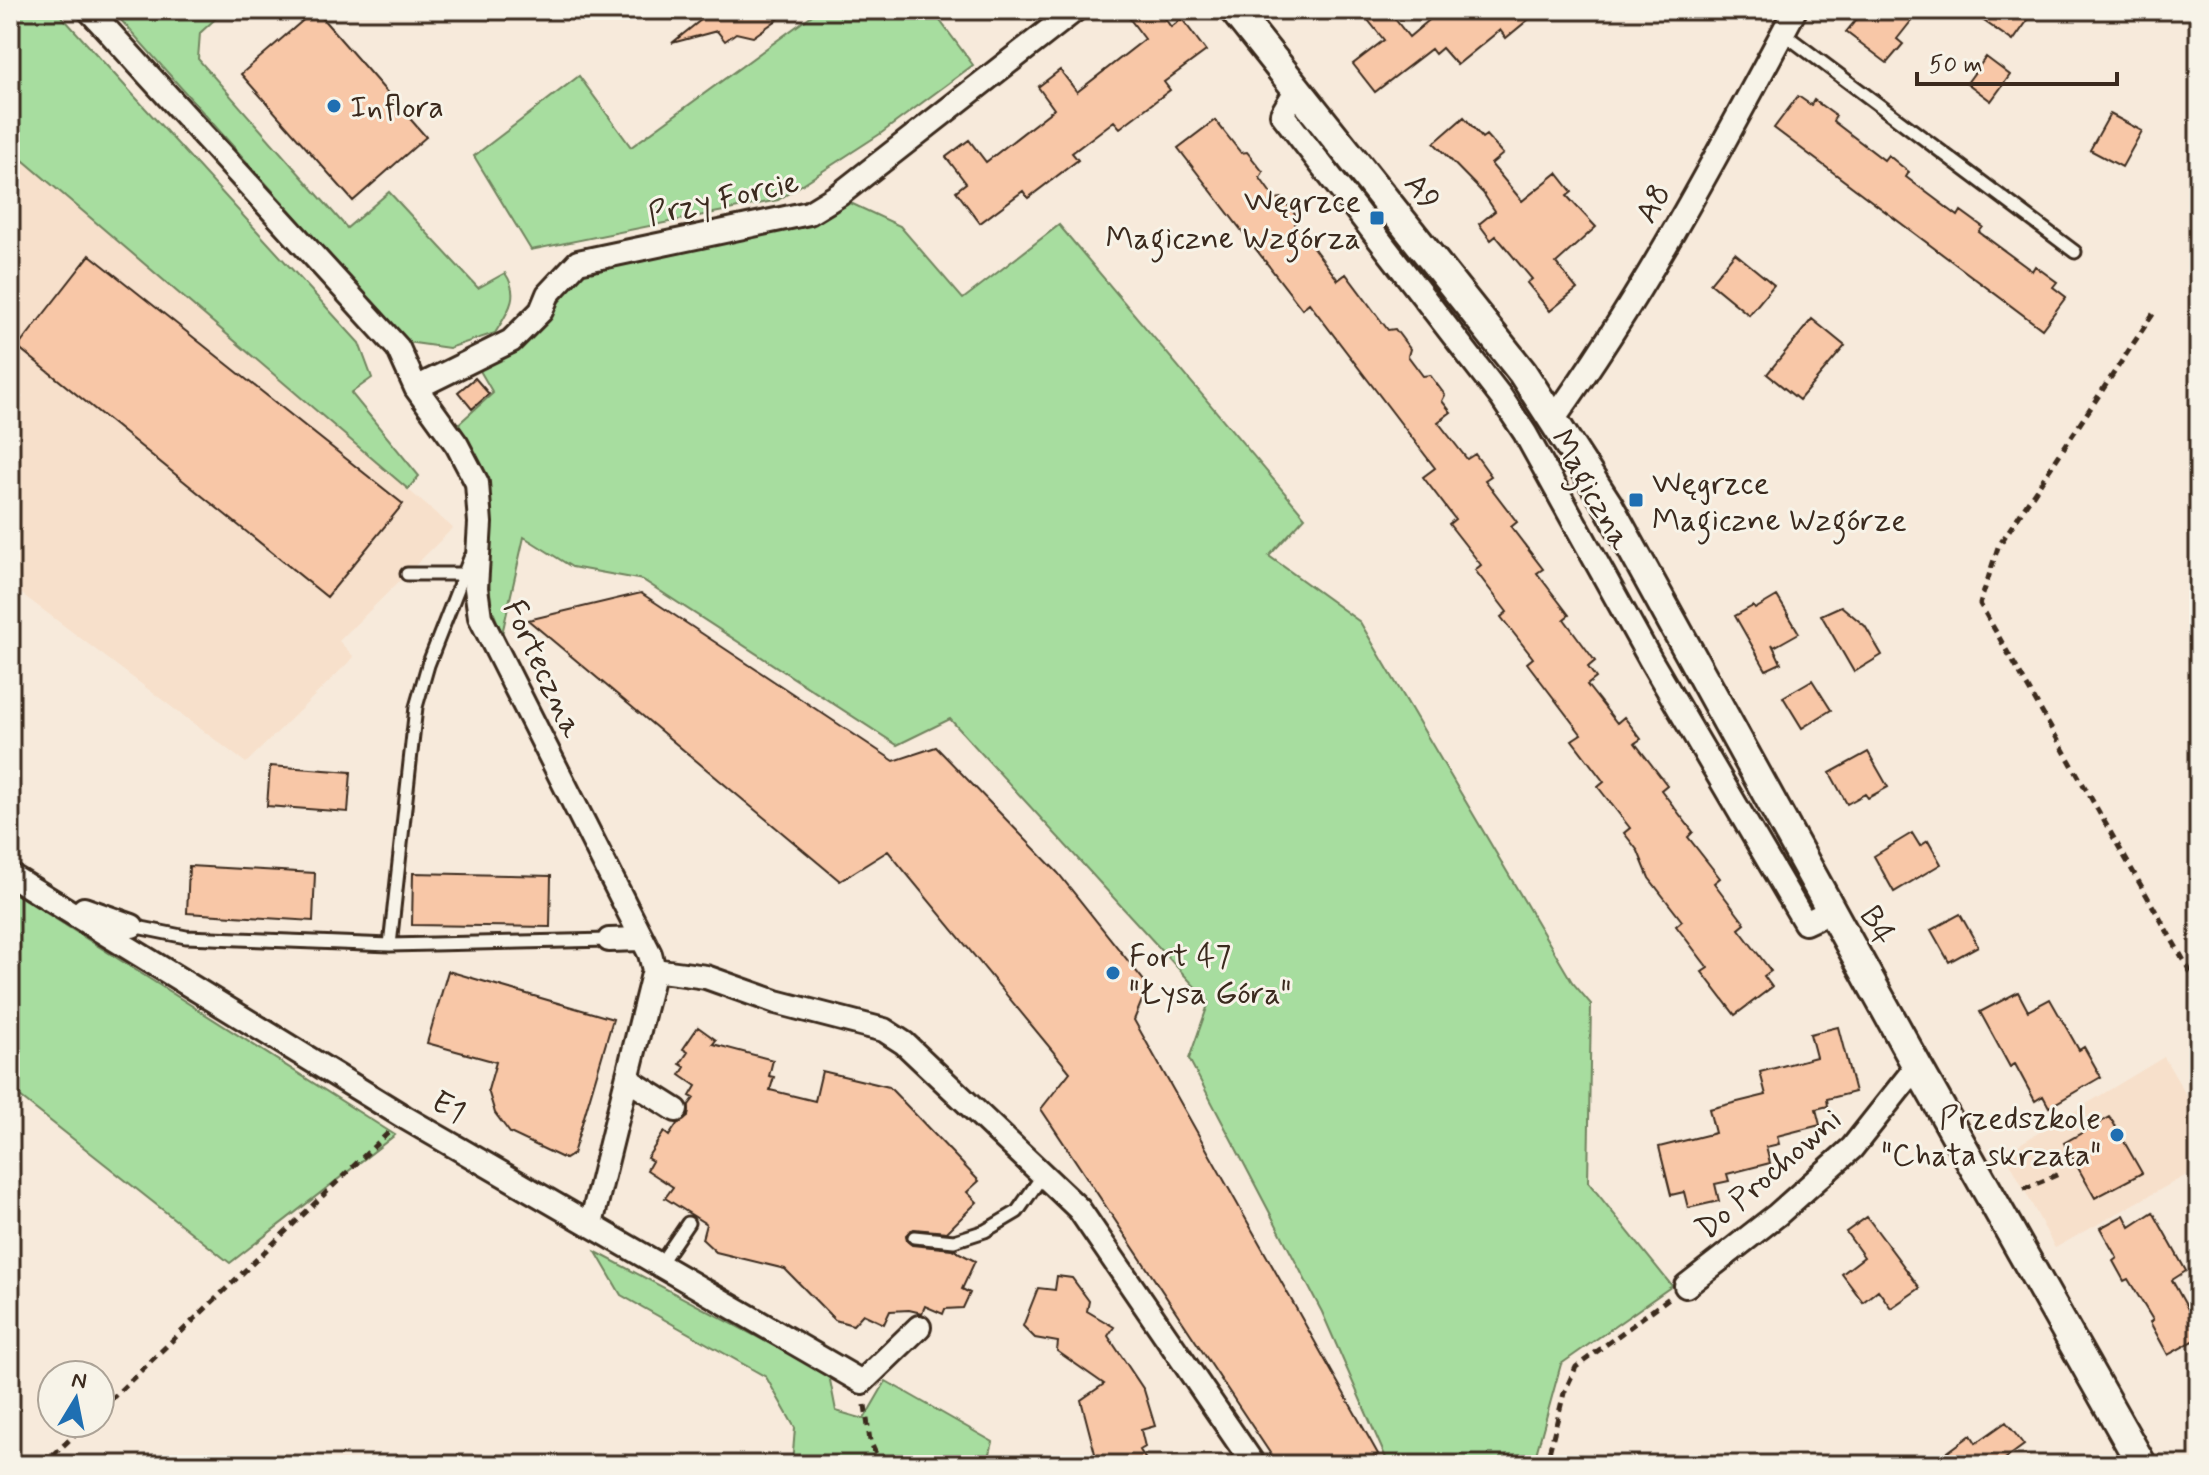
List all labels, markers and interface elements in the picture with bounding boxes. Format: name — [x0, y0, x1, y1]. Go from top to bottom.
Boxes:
scale bar — [1917, 36, 2117, 86]
text: 50 m — [1929, 50, 1983, 81]
place label: Inflora — [350, 87, 444, 129]
marker: Inflora — [325, 97, 343, 115]
street label: Przy Forcie — [644, 161, 803, 237]
street label: A9 — [1394, 165, 1449, 220]
street label: A8 — [1626, 177, 1682, 231]
place label: Węgrzce Magiczne Wzgórza — [1105, 181, 1361, 263]
marker: Węgrzce Magiczne Wzgórza — [1368, 209, 1386, 227]
street label: Magiczna — [1537, 422, 1641, 560]
place label: Węgrzce Magiczne Wzgórze — [1652, 463, 1907, 545]
marker: Węgrzce Magiczne Wzgórze — [1627, 491, 1645, 509]
street label: Forteczna — [492, 593, 593, 745]
street label: B4 — [1848, 899, 1904, 953]
place label: Fort 47 "Łysa Góra" — [1129, 936, 1291, 1015]
marker: Fort 47 "Łysa Góra" — [1104, 964, 1122, 982]
street label: E1 — [423, 1081, 473, 1134]
place label: Przedszkole "Chata skrzata" — [1881, 1098, 2101, 1177]
street label: Do Prochowni — [1687, 1099, 1851, 1250]
marker: Przedszkole "Chata skrzata" — [2108, 1126, 2126, 1144]
north arrow — [36, 1359, 116, 1439]
text: N — [69, 1366, 89, 1396]

